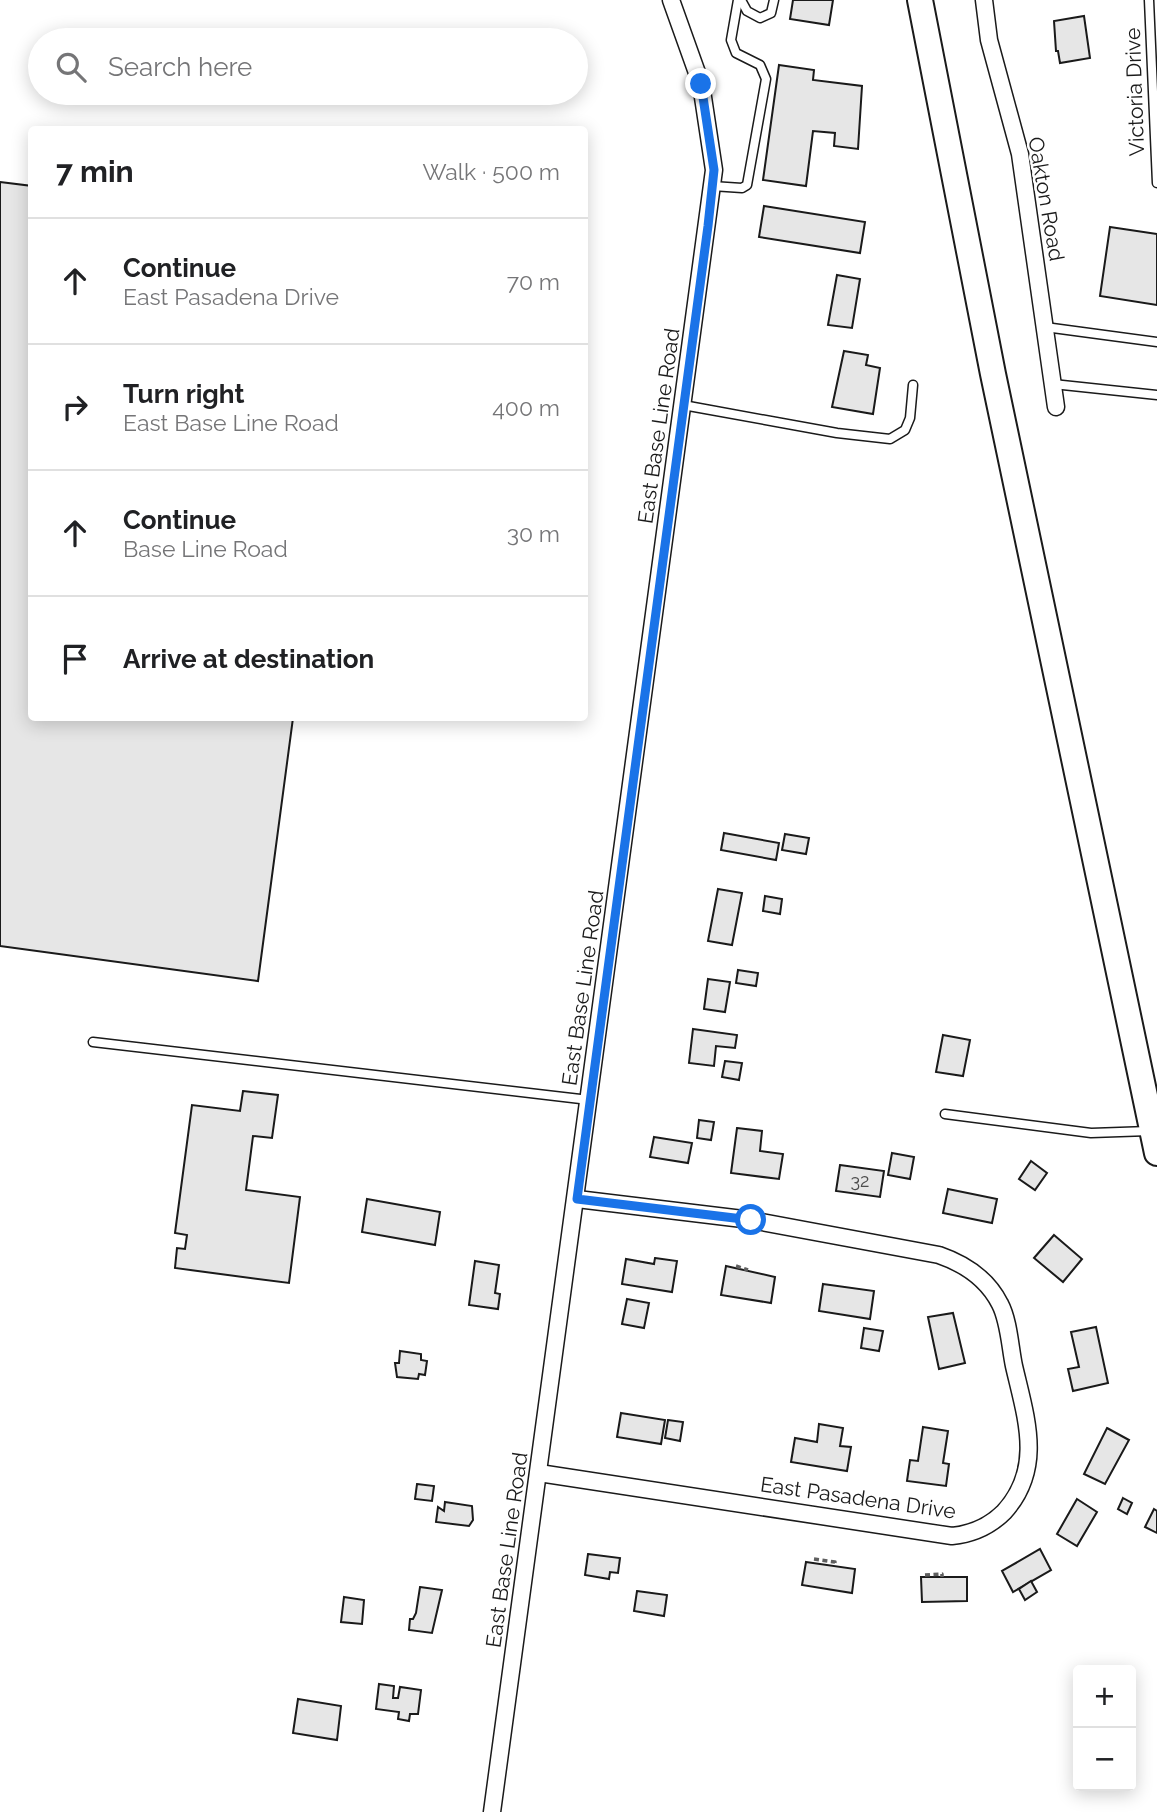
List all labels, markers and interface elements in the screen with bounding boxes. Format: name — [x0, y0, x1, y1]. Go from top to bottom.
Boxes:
street label: Victoria Drive — [1120, 27, 1149, 157]
search box — [28, 28, 588, 105]
icon: search — [52, 48, 90, 86]
text: Search here — [108, 52, 252, 82]
route end — [685, 68, 716, 99]
street label: Oakton Road — [1023, 135, 1070, 263]
text: 7 min — [56, 154, 134, 189]
text: Walk · 500 m — [422, 158, 560, 185]
text: Continue — [123, 253, 236, 283]
icon: ahead — [56, 262, 94, 300]
text: 70 m — [507, 268, 560, 295]
text: East Pasadena Drive — [123, 283, 339, 310]
street label: East Base Line Road — [632, 327, 685, 525]
text: Turn right — [123, 379, 244, 409]
icon: right — [56, 388, 94, 426]
text: 400 m — [492, 394, 560, 421]
text: East Base Line Road — [123, 409, 339, 436]
text: Continue — [123, 505, 236, 535]
icon: ahead — [56, 514, 94, 552]
text: 30 m — [507, 520, 560, 547]
text: Base Line Road — [123, 535, 288, 562]
icon: arrive — [56, 640, 94, 678]
text: Arrive at destination — [123, 644, 374, 674]
street label: East Base Line Road — [556, 889, 609, 1087]
house number: 32 — [851, 1170, 870, 1191]
route start — [735, 1204, 766, 1235]
street label: East Base Line Road — [480, 1451, 533, 1649]
street label: East Pasadena Drive — [759, 1471, 957, 1524]
map controls — [1073, 1665, 1136, 1791]
button: + — [1073, 1665, 1136, 1728]
button: − — [1073, 1728, 1136, 1791]

